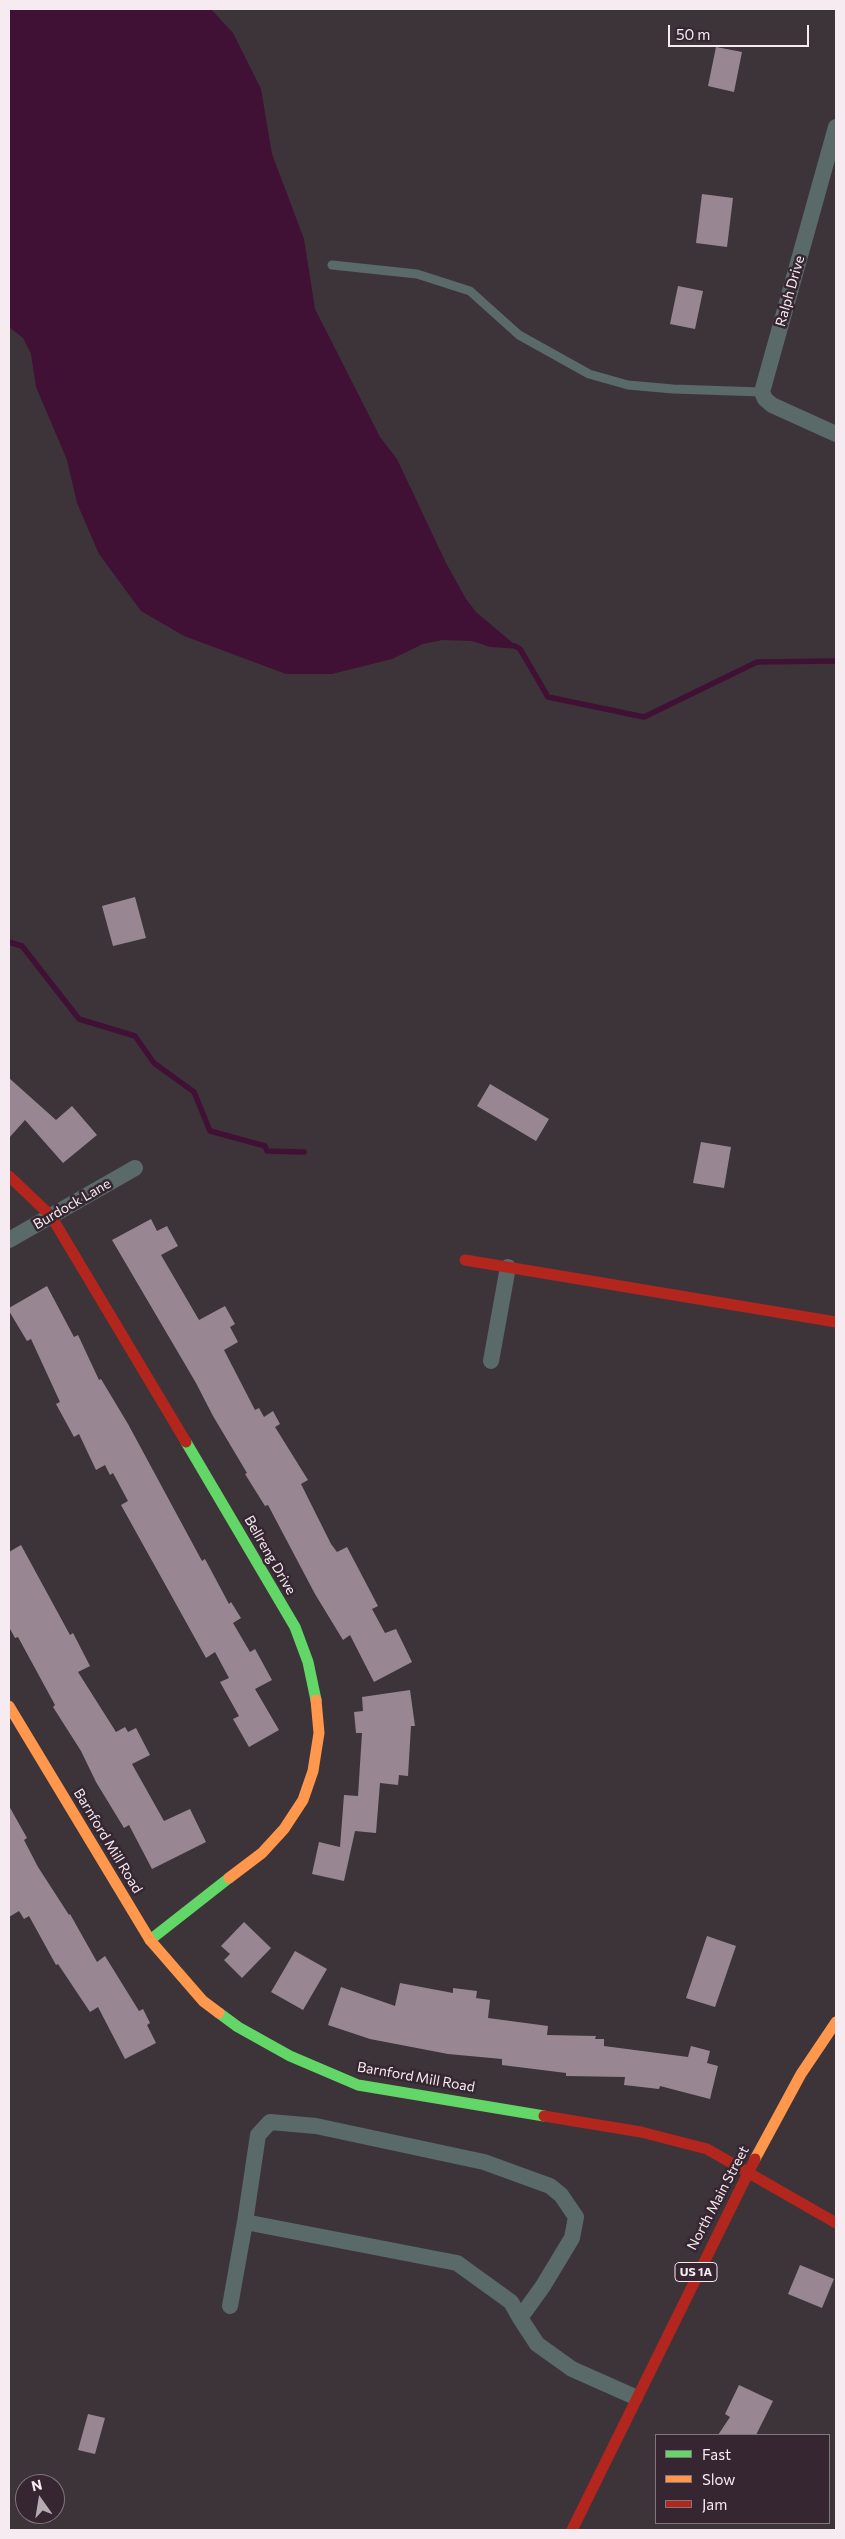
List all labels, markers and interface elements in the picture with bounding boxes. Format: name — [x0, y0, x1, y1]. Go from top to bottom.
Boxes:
scale bar — [670, 15, 811, 47]
text: 50 m — [676, 25, 710, 43]
street label: Ralph Drive — [772, 254, 808, 328]
street label: Burdock Lane — [30, 1175, 114, 1233]
street label: Bellreng Drive — [241, 1513, 299, 1597]
street label: Barnford Mill Road — [70, 1786, 146, 1896]
street label: Barnford Mill Road — [356, 2058, 476, 2096]
street label: North Main Street — [683, 2143, 753, 2253]
road number: US 1A — [675, 2262, 717, 2282]
legend — [655, 2434, 830, 2524]
text: Fast — [702, 2445, 731, 2463]
text: Slow — [702, 2470, 735, 2488]
north arrow — [15, 2474, 65, 2524]
text: N — [30, 2475, 44, 2494]
text: Jam — [702, 2495, 727, 2513]

